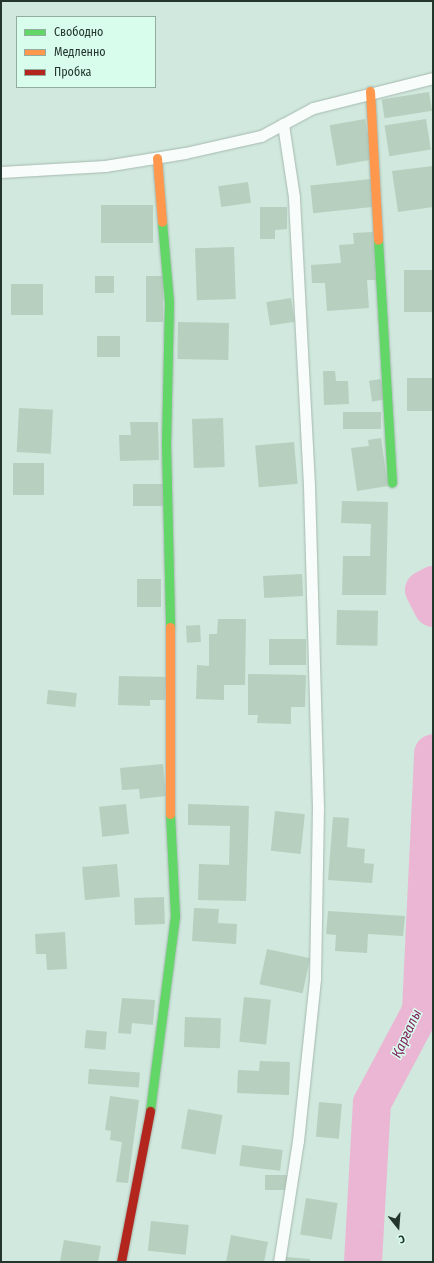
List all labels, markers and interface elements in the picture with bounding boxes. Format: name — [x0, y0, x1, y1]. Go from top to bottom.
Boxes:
legend — [16, 16, 156, 88]
text: Свободно — [54, 25, 103, 39]
text: Медленно — [54, 45, 106, 59]
text: Пробка — [54, 65, 92, 79]
water label: Қарғалы — [388, 1007, 426, 1061]
north arrow — [378, 1207, 418, 1247]
text: С — [397, 1232, 406, 1246]

